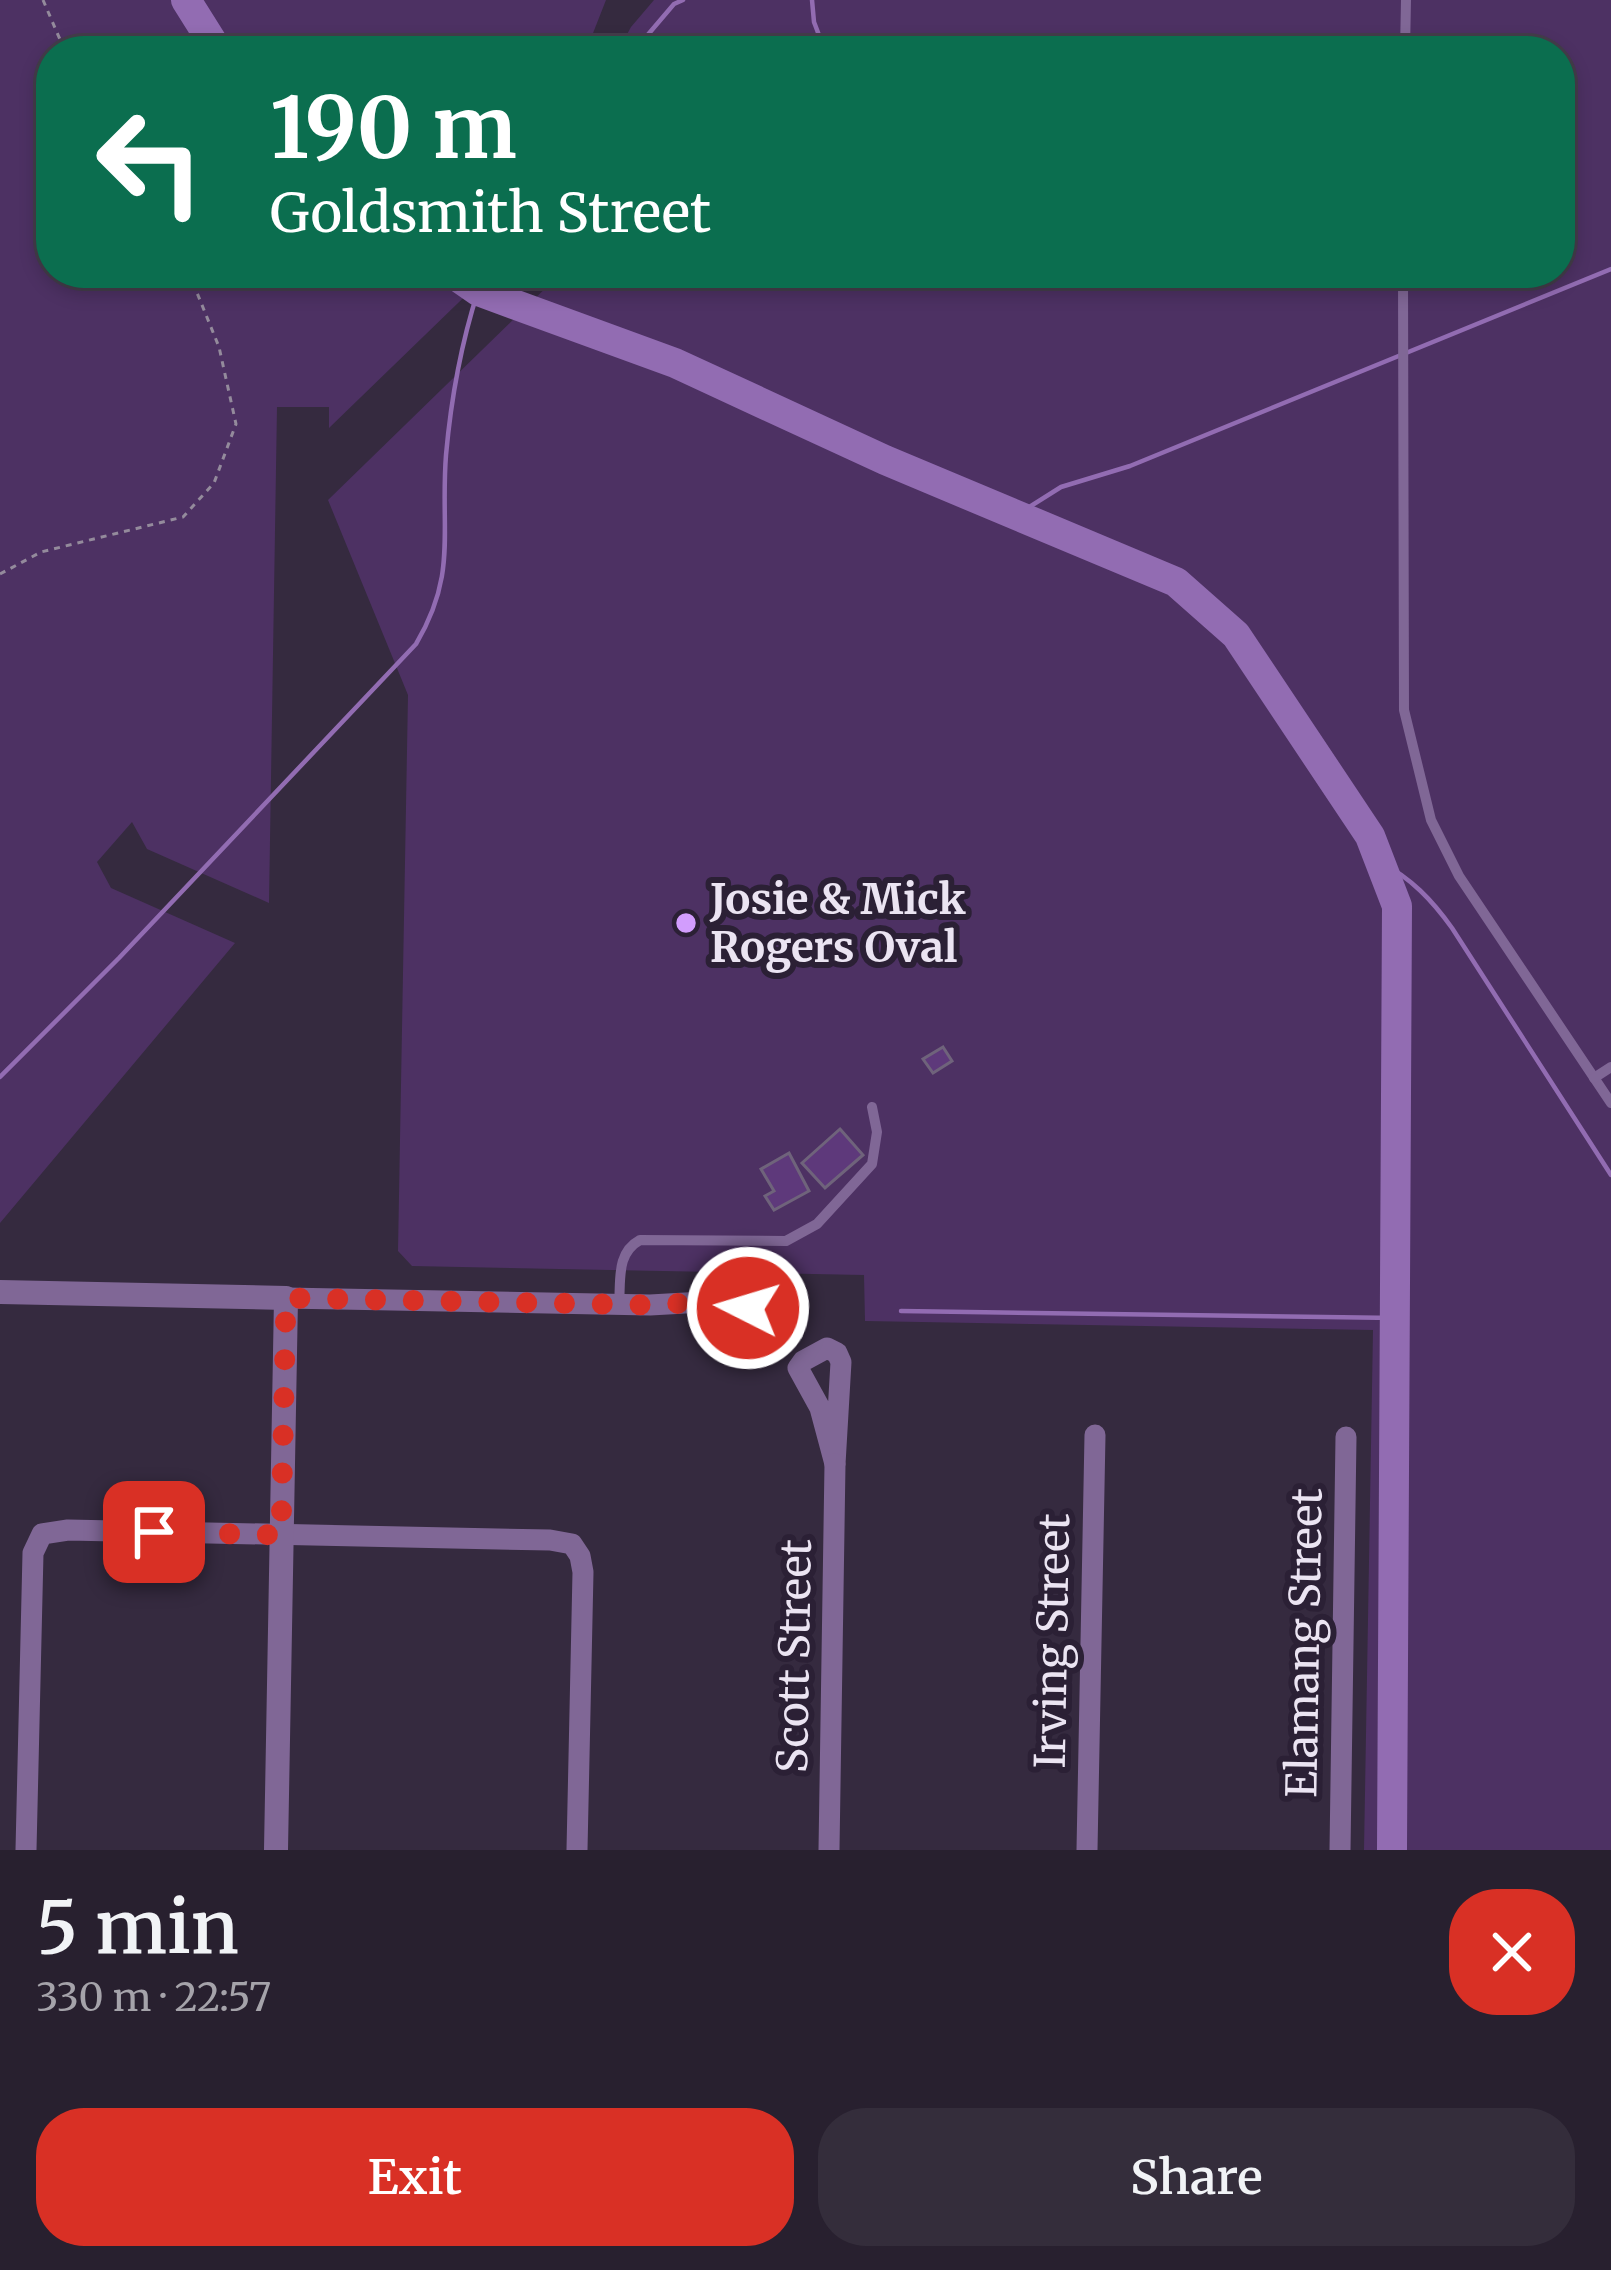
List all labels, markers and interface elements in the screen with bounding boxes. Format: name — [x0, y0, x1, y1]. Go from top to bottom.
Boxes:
text: 190 m — [270, 75, 517, 181]
icon: left — [72, 84, 228, 240]
text: Goldsmith Street — [270, 179, 711, 247]
place label: Josie & Mick Rogers Oval — [709, 873, 966, 973]
marker: Josie & Mick Rogers Oval — [673, 910, 699, 936]
position arrow — [685, 1245, 811, 1371]
pin — [103, 1481, 205, 1583]
street label: Elamang Street — [1275, 1488, 1334, 1798]
icon: arrive — [121, 1499, 187, 1565]
street label: Irving Street — [1024, 1513, 1081, 1769]
street label: Scott Street — [766, 1539, 822, 1773]
text: 5 min — [36, 1882, 239, 1973]
button: close — [1449, 1889, 1575, 2015]
text: 330 m · 22:57 — [36, 1973, 271, 2022]
button: Exit — [36, 2108, 794, 2246]
button: Share — [818, 2108, 1575, 2246]

